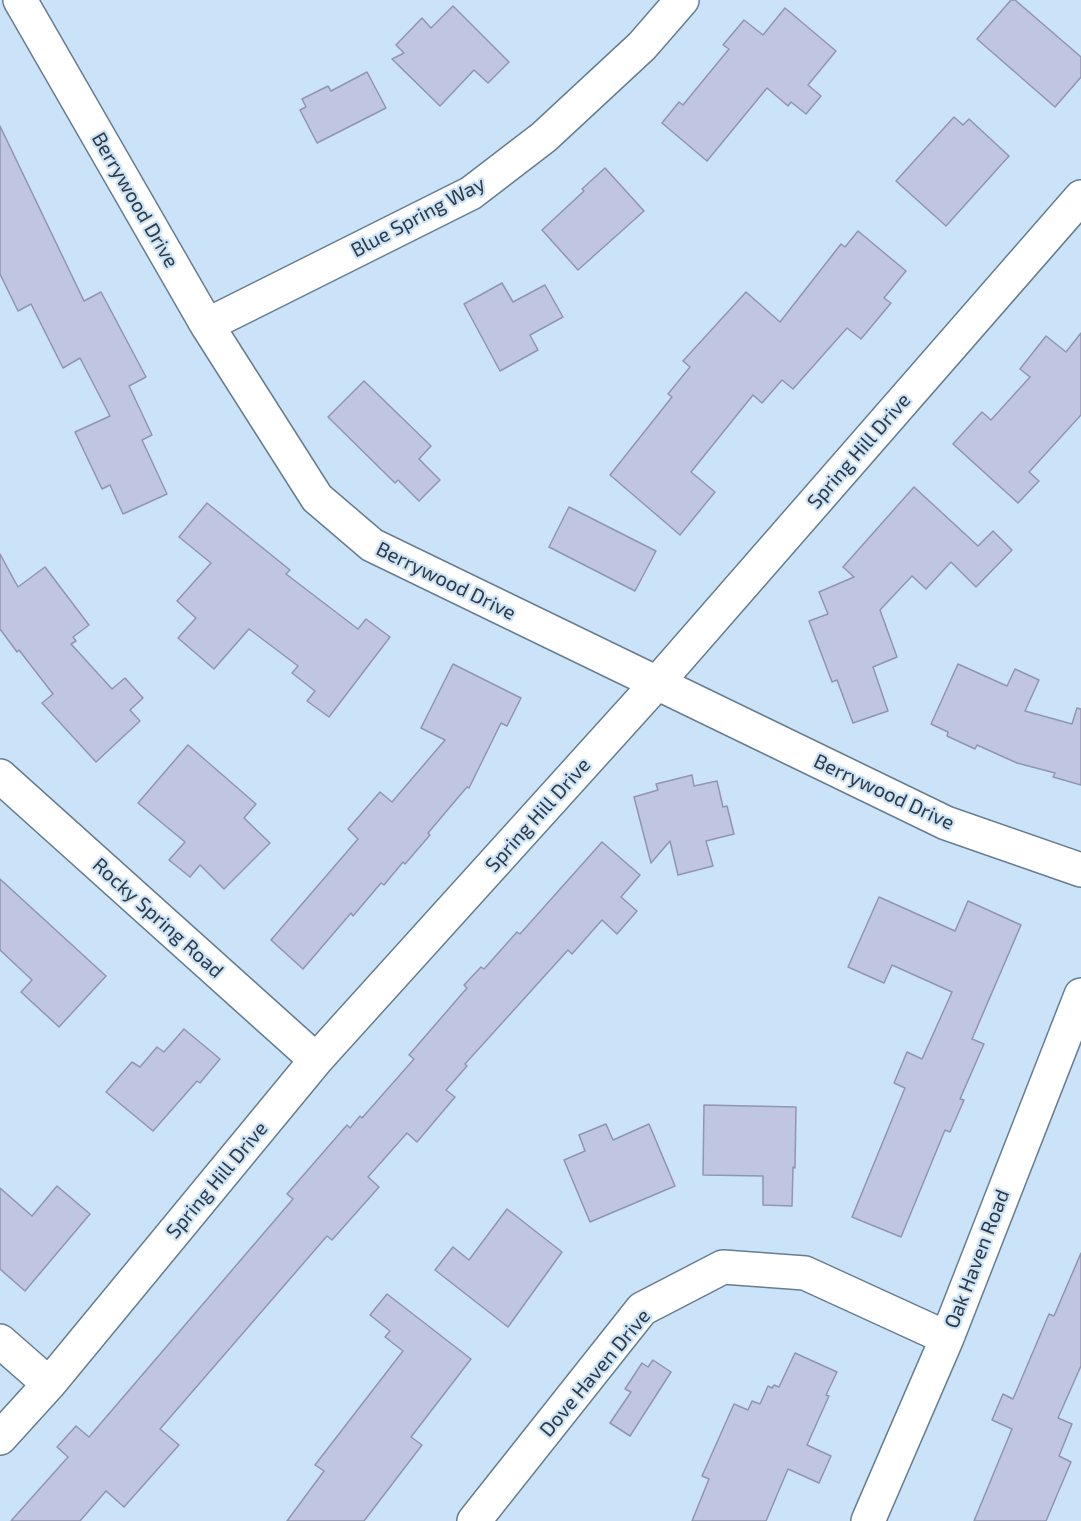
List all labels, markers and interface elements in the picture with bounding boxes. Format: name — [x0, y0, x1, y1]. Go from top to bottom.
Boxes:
street label: Berrywood Drive — [87, 128, 183, 272]
street label: Blue Spring Way — [347, 172, 489, 262]
street label: Spring Hill Drive — [802, 388, 916, 514]
street label: Berrywood Drive — [372, 537, 520, 625]
street label: Berrywood Drive — [810, 749, 958, 835]
street label: Spring Hill Drive — [481, 753, 595, 877]
street label: Rocky Spring Road — [88, 853, 228, 983]
street label: Spring Hill Drive — [161, 1117, 273, 1243]
street label: Oak Haven Road — [940, 1186, 1014, 1332]
street label: Dove Haven Drive — [535, 1304, 655, 1442]

